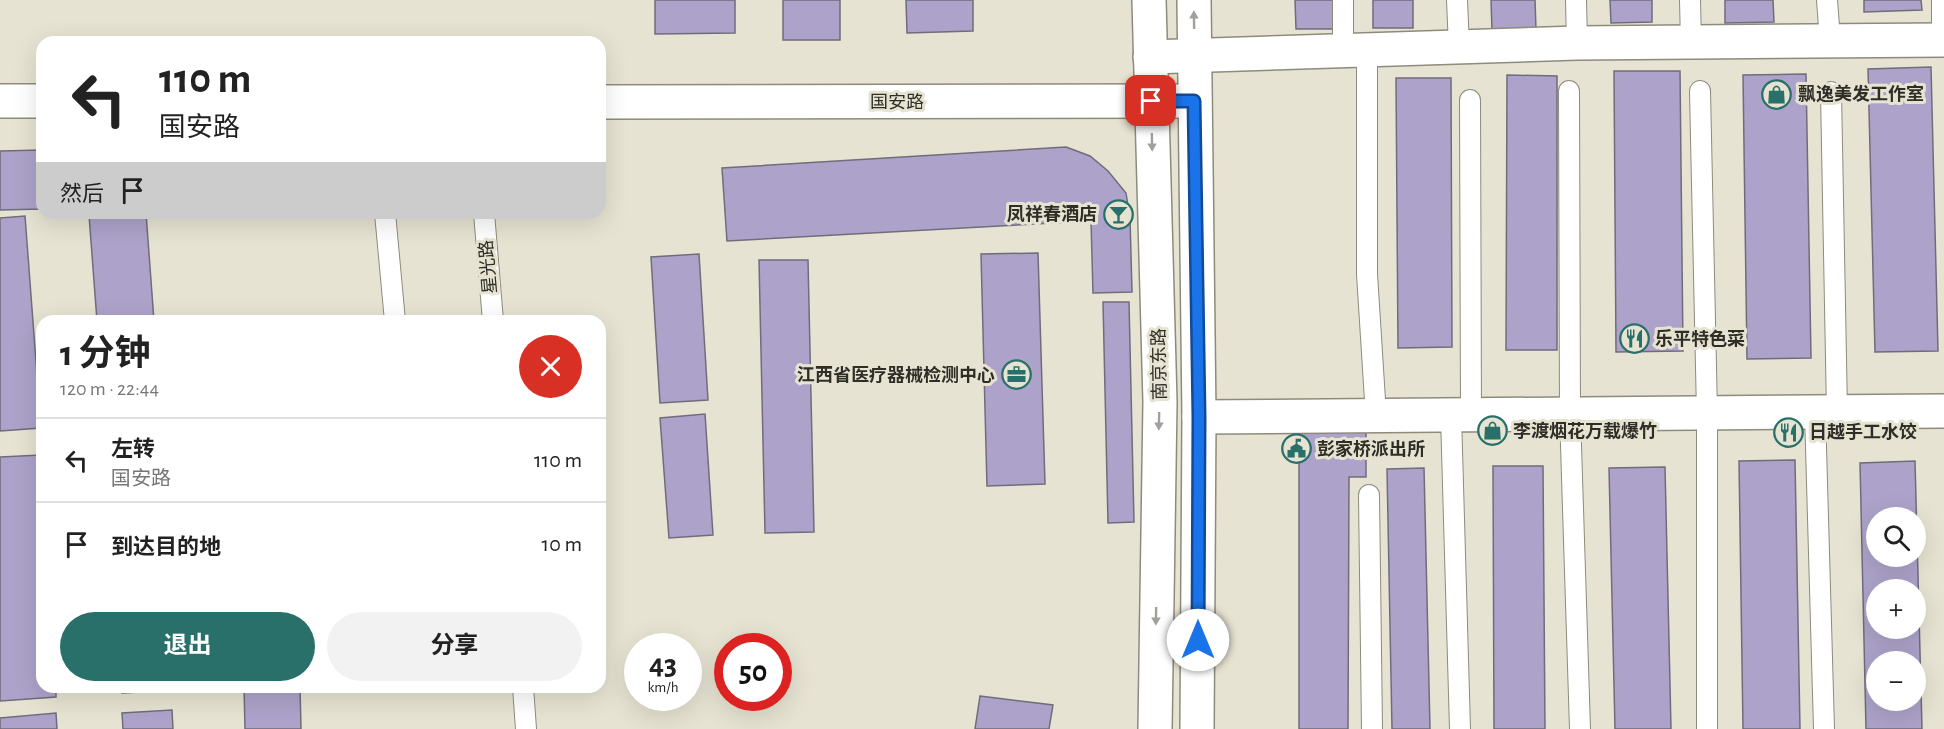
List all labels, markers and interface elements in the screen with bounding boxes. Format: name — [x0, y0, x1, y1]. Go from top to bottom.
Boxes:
one-way arrow — [1189, 10, 1199, 29]
text: 110 m — [159, 58, 251, 100]
icon: left — [60, 60, 138, 138]
pin — [1125, 75, 1176, 126]
shop icon: 飘逸美发工作室 — [1761, 78, 1793, 110]
icon: arrive — [1134, 84, 1167, 117]
place label: 飘逸美发工作室 — [1798, 84, 1924, 104]
street label: 国安路 — [870, 92, 924, 112]
text: 国安路 — [159, 114, 240, 141]
one-way arrow — [1148, 133, 1157, 152]
icon: arrive — [116, 174, 149, 207]
text: 然后 — [60, 183, 104, 205]
bar icon: 凤祥春酒店 — [1102, 198, 1134, 230]
place label: 凤祥春酒店 — [1007, 204, 1097, 224]
street label: 星光路 — [476, 239, 500, 295]
restaurant icon: 乐平特色菜 — [1618, 323, 1650, 355]
street label: 南京东路 — [1148, 328, 1170, 400]
place label: 乐平特色菜 — [1655, 329, 1745, 349]
button: close — [519, 335, 582, 398]
text: 1 分钟 — [60, 336, 150, 372]
office icon: 江西省医疗器械检测中心 — [1000, 359, 1032, 391]
place label: 江西省医疗器械检测中心 — [797, 365, 995, 385]
text: 120 m · 22:44 — [60, 379, 159, 399]
one-way arrow — [1155, 412, 1164, 431]
shop icon: 李渡烟花万载爆竹 — [1476, 415, 1508, 447]
restaurant icon: 日越手工水饺 — [1772, 416, 1804, 448]
place label: 李渡烟花万载爆竹 — [1513, 421, 1657, 441]
place label: 日越手工水饺 — [1809, 422, 1917, 442]
public building icon: 彭家桥派出所 — [1280, 433, 1312, 465]
text: 左转 — [111, 438, 155, 460]
place label: 彭家桥派出所 — [1317, 439, 1425, 459]
icon: left — [60, 444, 93, 477]
text: 110 m — [534, 449, 582, 471]
text: 国安路 — [111, 469, 171, 489]
map controls — [1866, 507, 1926, 711]
button: search — [1866, 507, 1926, 567]
icon: arrive — [60, 528, 93, 561]
text: 10 m — [542, 533, 582, 555]
text: 到达目的地 — [111, 536, 221, 558]
button: + — [1866, 579, 1926, 639]
one-way arrow — [1152, 607, 1161, 626]
position arrow — [1166, 608, 1230, 672]
button: 退出 — [60, 612, 315, 681]
button: 分享 — [327, 612, 582, 681]
speed limit sign: 50 — [714, 633, 792, 711]
text: 43 — [649, 650, 677, 680]
button: − — [1866, 651, 1926, 711]
text: km/h — [648, 680, 678, 695]

